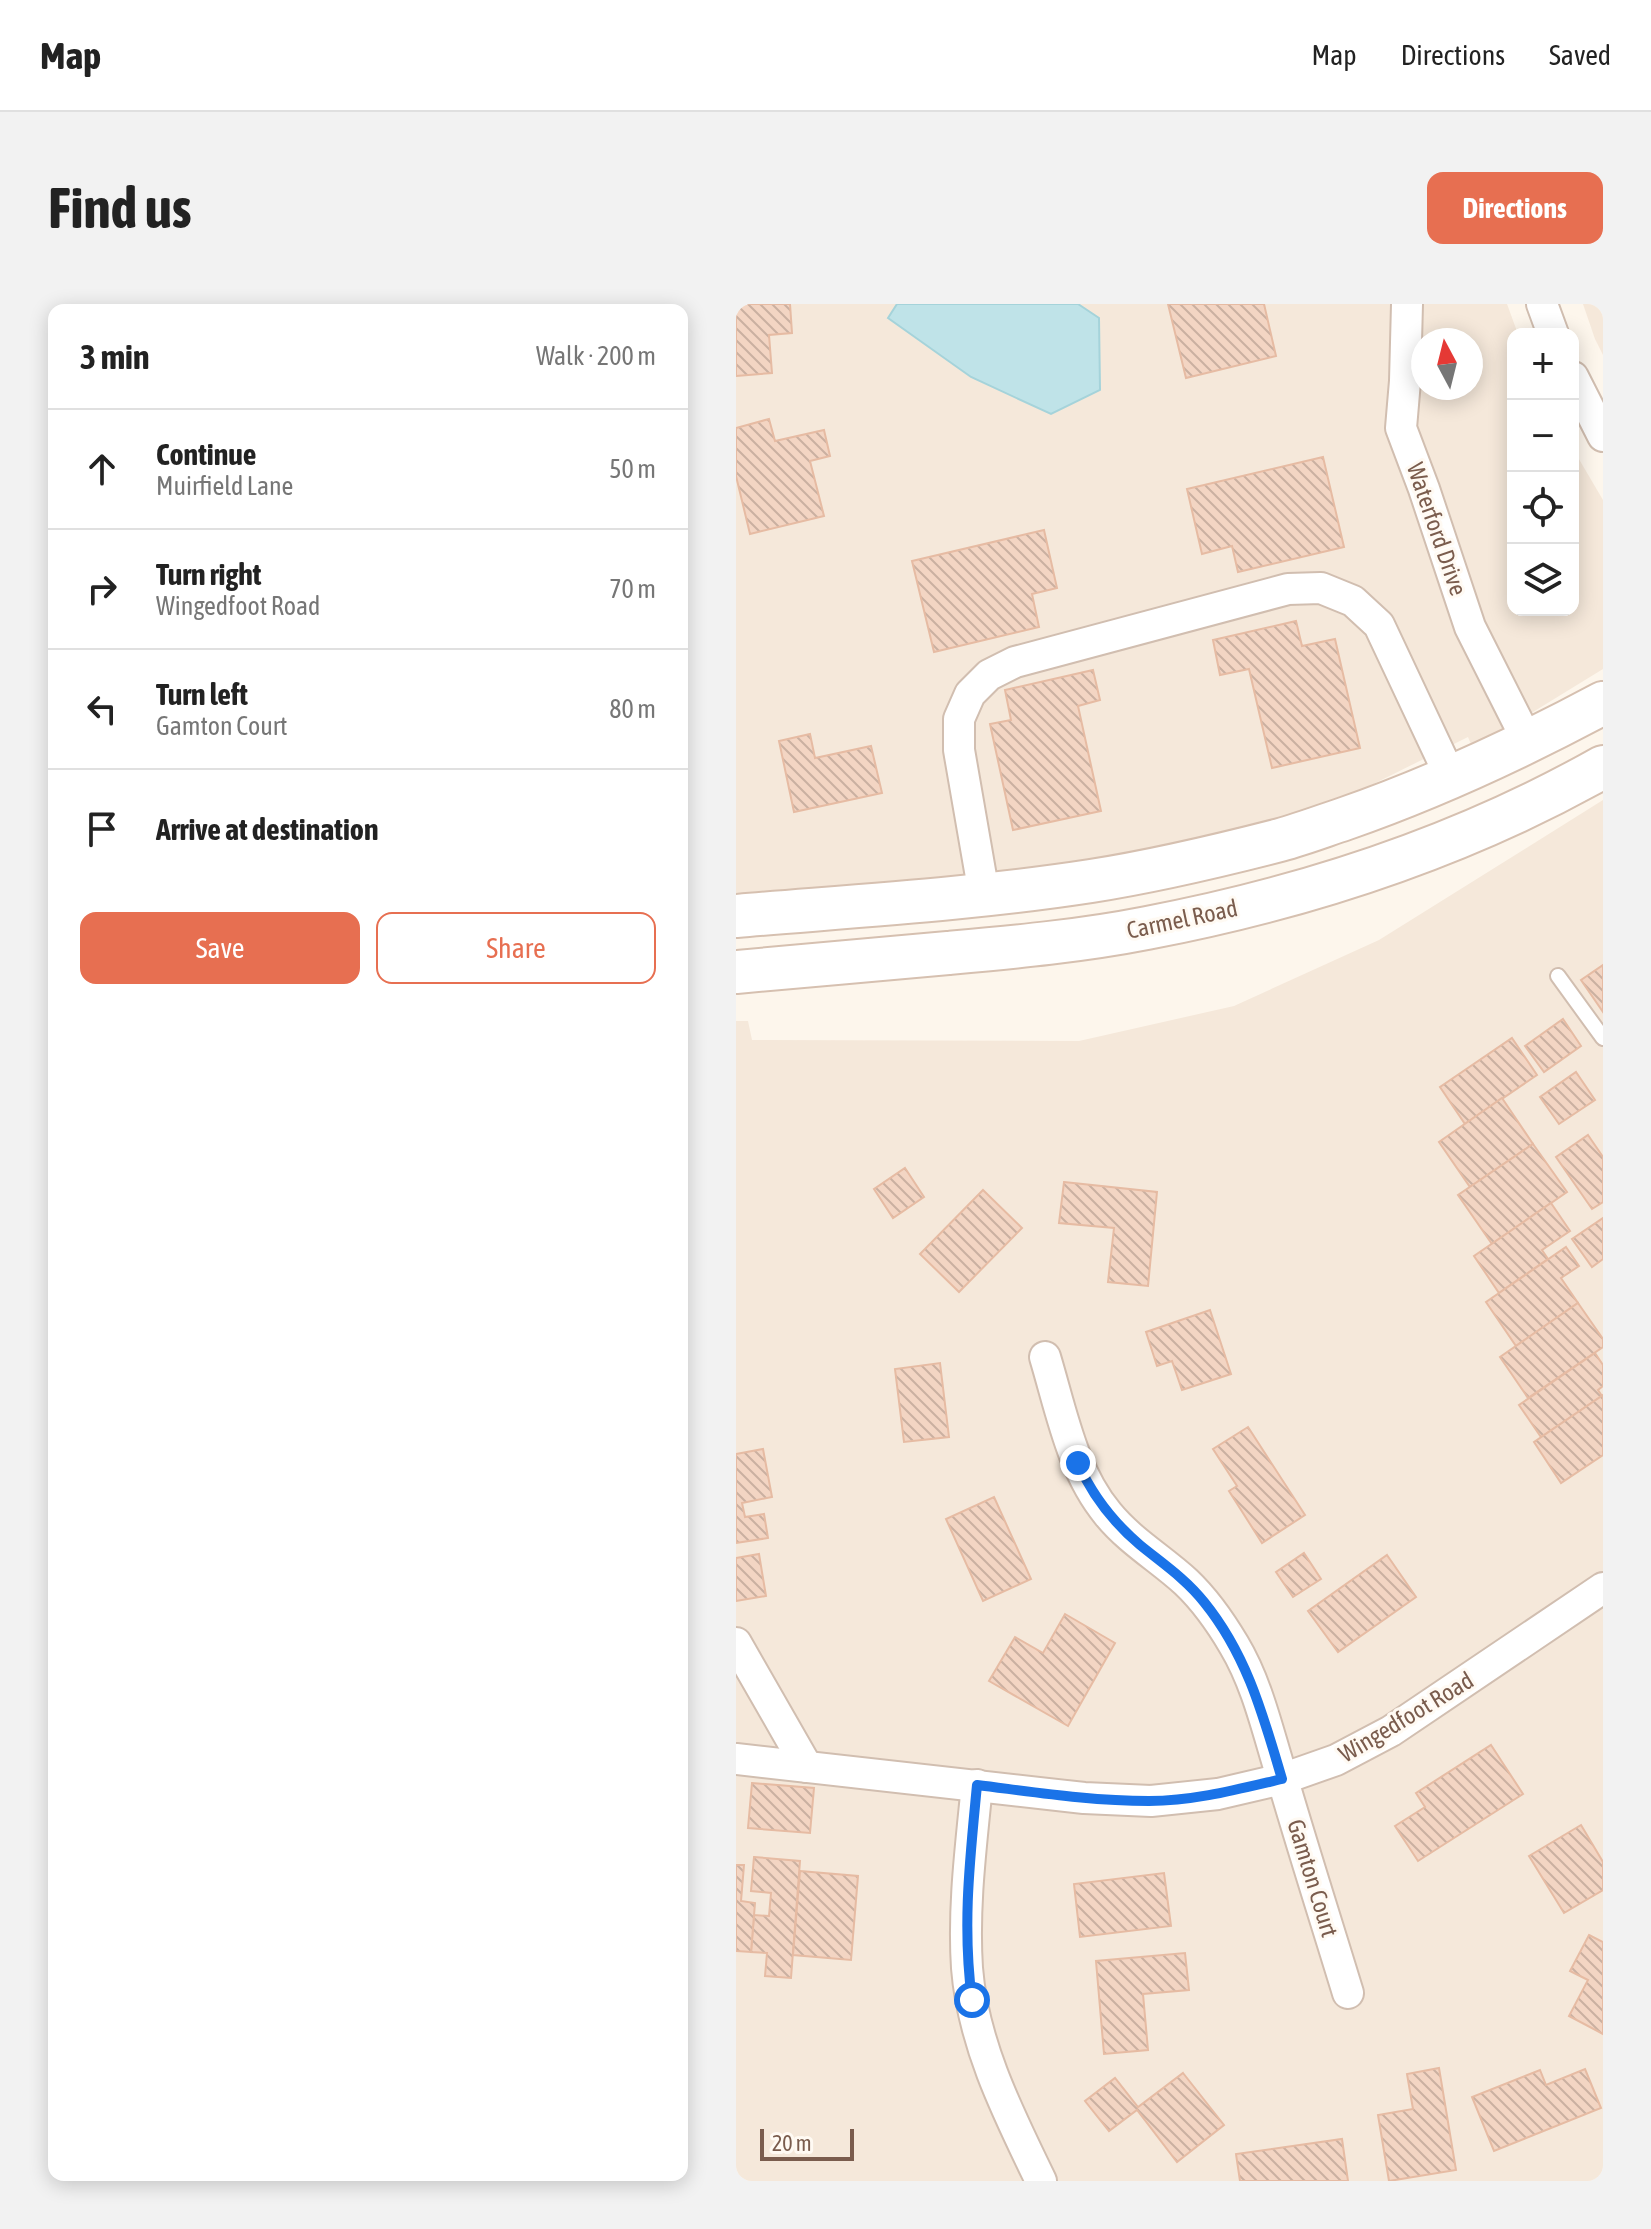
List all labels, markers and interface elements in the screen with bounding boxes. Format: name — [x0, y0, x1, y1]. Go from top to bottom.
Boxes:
text: Map — [40, 34, 101, 77]
text: Map — [1312, 39, 1357, 71]
text: Directions — [1401, 39, 1505, 71]
text: Saved — [1549, 39, 1611, 71]
button: Directions — [1427, 172, 1603, 244]
text: Find us — [48, 176, 192, 240]
north arrow — [1411, 328, 1483, 400]
map controls — [1507, 328, 1579, 616]
button: + — [1507, 328, 1579, 400]
text: 3 min — [80, 337, 149, 376]
text: Walk · 200 m — [536, 341, 656, 371]
button: − — [1507, 400, 1579, 472]
text: Continue — [156, 437, 256, 471]
icon: ahead — [80, 447, 124, 491]
text: 50 m — [609, 454, 656, 484]
street label: Waterford Drive — [1402, 459, 1472, 599]
text: Muirfield Lane — [156, 471, 293, 501]
button: locate — [1507, 472, 1579, 544]
button: layers — [1507, 544, 1579, 616]
text: Turn right — [156, 557, 262, 591]
icon: right — [80, 567, 124, 611]
text: 70 m — [609, 574, 656, 604]
text: Wingedfoot Road — [156, 591, 320, 621]
text: Turn left — [156, 677, 248, 711]
icon: left — [80, 687, 124, 731]
text: 80 m — [609, 694, 656, 724]
text: Gamton Court — [156, 711, 288, 741]
icon: arrive — [80, 807, 124, 851]
text: Arrive at destination — [156, 812, 378, 846]
street label: Carmel Road — [1124, 894, 1240, 944]
button: Save — [80, 912, 360, 984]
button: Share — [376, 912, 656, 984]
route end — [1060, 1445, 1096, 1481]
street label: Wingedfoot Road — [1334, 1666, 1478, 1768]
street label: Gamton Court — [1282, 1816, 1344, 1940]
route start — [954, 1982, 990, 2018]
scale bar — [760, 2125, 854, 2161]
text: 20 m — [772, 2130, 812, 2156]

